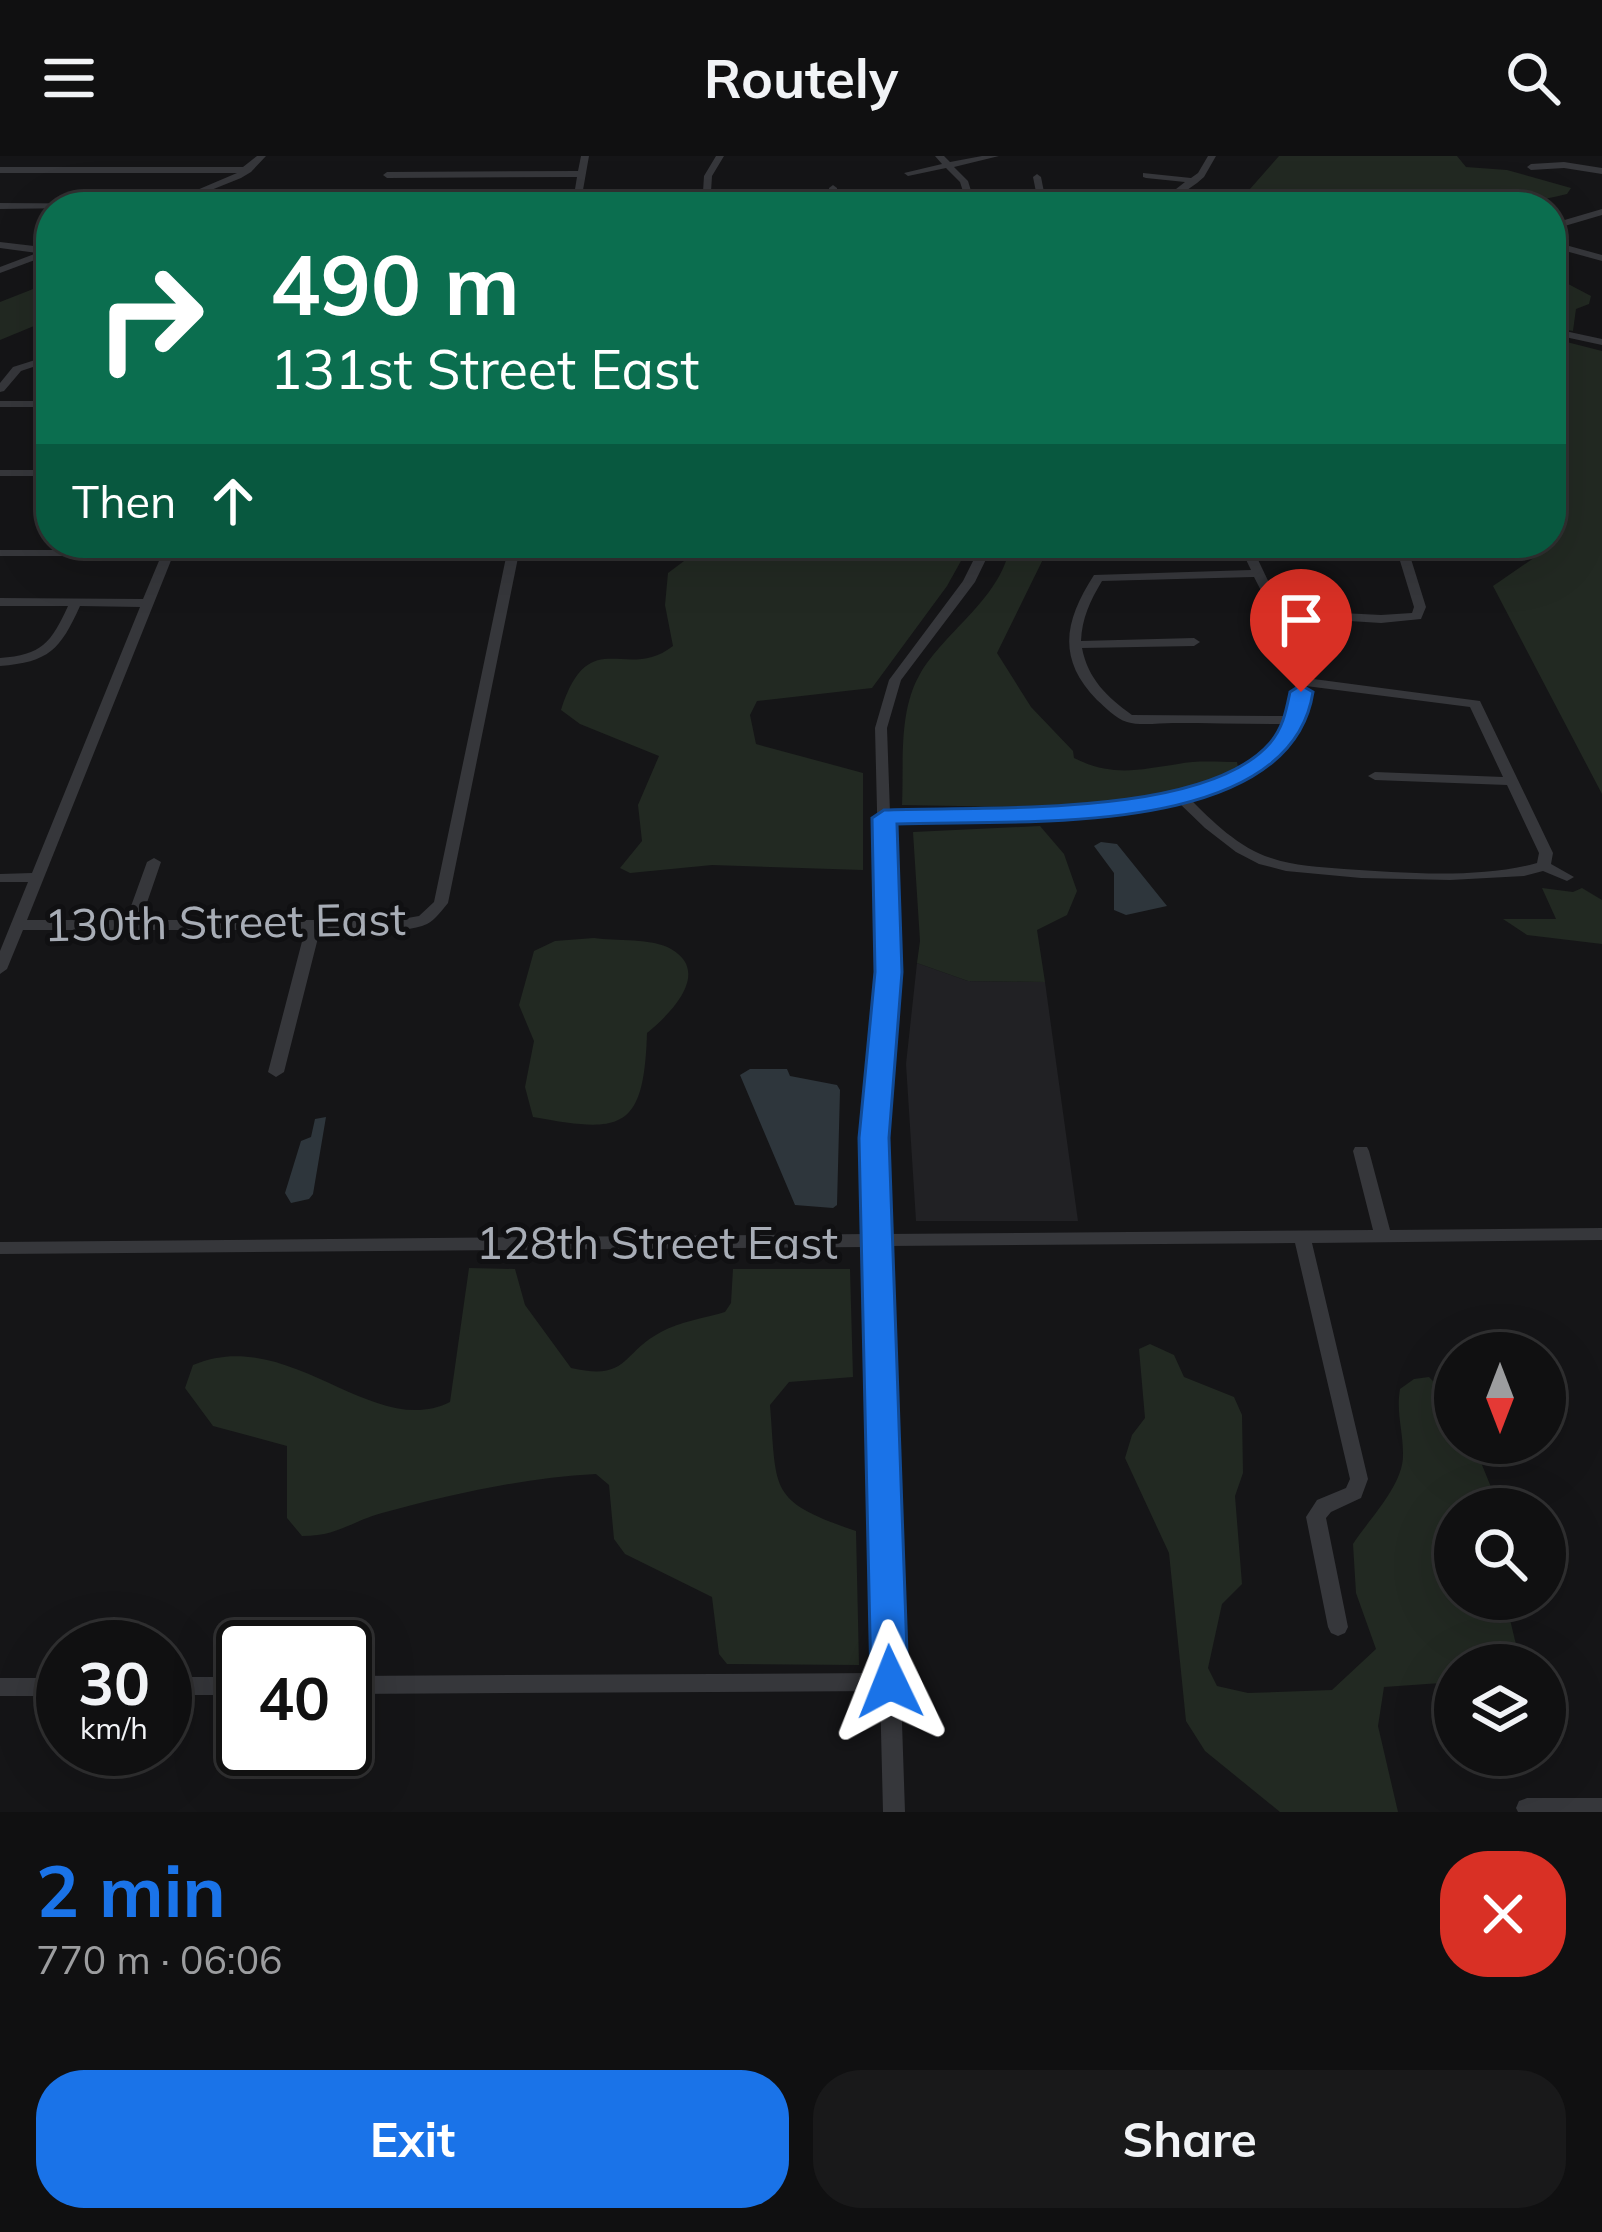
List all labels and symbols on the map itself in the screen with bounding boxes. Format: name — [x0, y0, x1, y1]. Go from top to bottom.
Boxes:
pin — [1250, 569, 1352, 692]
street label: 130th Street East — [44, 890, 406, 952]
street label: 128th Street East — [476, 1214, 838, 1270]
north arrow — [1434, 1332, 1566, 1464]
position arrow — [827, 1619, 953, 1745]
speed limit sign: 40 — [216, 1620, 372, 1776]

